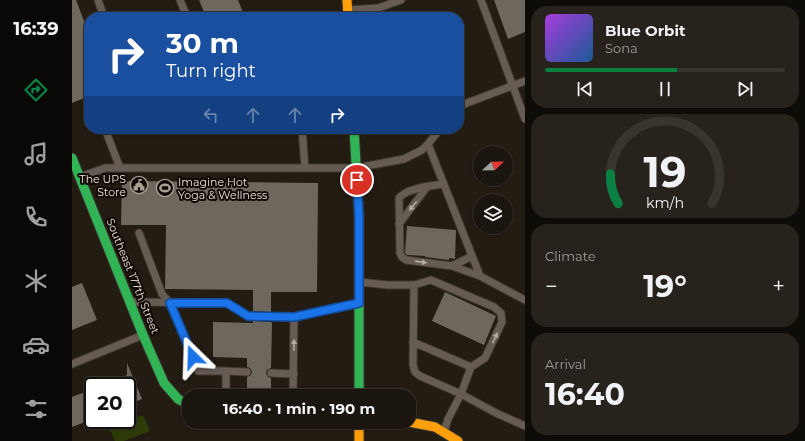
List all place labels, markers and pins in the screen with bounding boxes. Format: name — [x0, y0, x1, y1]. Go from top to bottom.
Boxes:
pin — [340, 163, 374, 197]
place label: The UPS Store — [79, 172, 126, 199]
public building icon: The UPS Store — [129, 175, 149, 195]
place label: Imagine Hot Yoga & Wellness — [178, 175, 268, 202]
sports icon: Imagine Hot Yoga & Wellness — [155, 178, 175, 198]

